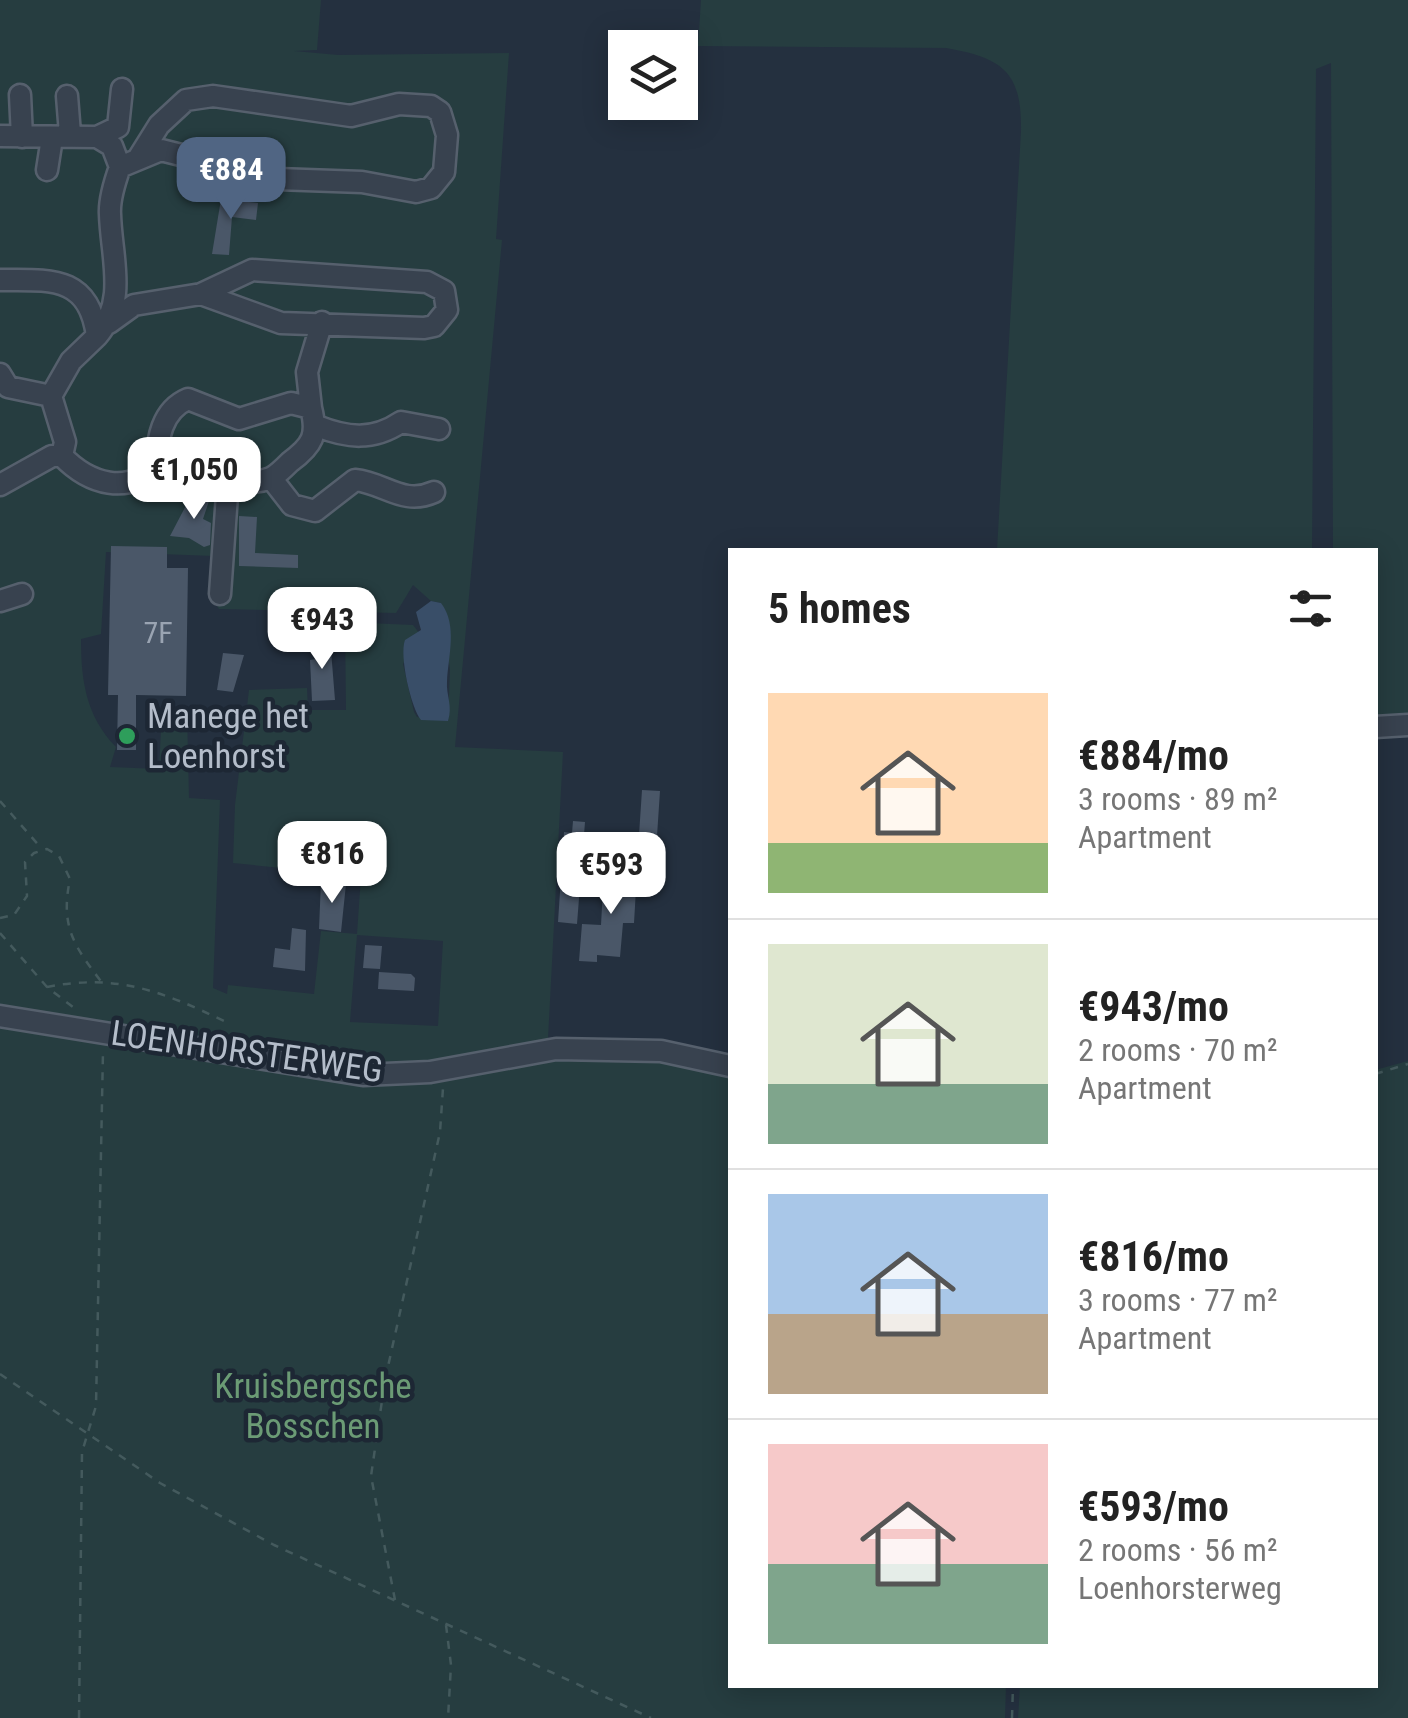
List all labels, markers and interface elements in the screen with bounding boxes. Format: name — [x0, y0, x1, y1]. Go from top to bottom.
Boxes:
map controls — [608, 30, 698, 120]
button: layers — [608, 30, 698, 120]
pin: €884 — [172, 137, 290, 222]
text: €884 — [199, 150, 263, 188]
pin: €1,050 — [113, 437, 275, 522]
text: €1,050 — [150, 450, 238, 488]
icon: filters — [1283, 581, 1338, 636]
text: 5 homes — [768, 584, 911, 633]
pin: €943 — [263, 587, 381, 672]
text: €943 — [290, 600, 354, 638]
house number: 7F — [143, 615, 173, 650]
place label: Manege het Loenhorst — [147, 696, 309, 777]
marker: Manege het Loenhorst — [116, 725, 138, 747]
text: €884/mo — [1078, 731, 1229, 780]
icon: home — [848, 733, 968, 853]
text: 3 rooms · 89 m² — [1078, 780, 1277, 818]
text: Apartment — [1078, 818, 1212, 856]
pin: €816 — [273, 821, 391, 906]
pin: €593 — [552, 832, 670, 917]
text: €816 — [300, 834, 364, 872]
text: €593 — [579, 845, 643, 883]
text: €943/mo — [1078, 982, 1229, 1031]
icon: home — [848, 984, 968, 1104]
street label: LOENHORSTERWEG — [108, 1013, 386, 1091]
text: 2 rooms · 70 m² — [1078, 1031, 1277, 1069]
text: Apartment — [1078, 1069, 1212, 1107]
text: €816/mo — [1078, 1232, 1229, 1281]
icon: home — [848, 1234, 968, 1354]
text: 3 rooms · 77 m² — [1078, 1281, 1277, 1319]
text: Apartment — [1078, 1319, 1212, 1357]
park label: Kruisbergsche Bosschen — [214, 1366, 412, 1447]
text: €593/mo — [1078, 1482, 1229, 1531]
icon: home — [848, 1484, 968, 1604]
text: 2 rooms · 56 m² — [1078, 1531, 1277, 1569]
text: Loenhorsterweg — [1078, 1569, 1282, 1607]

